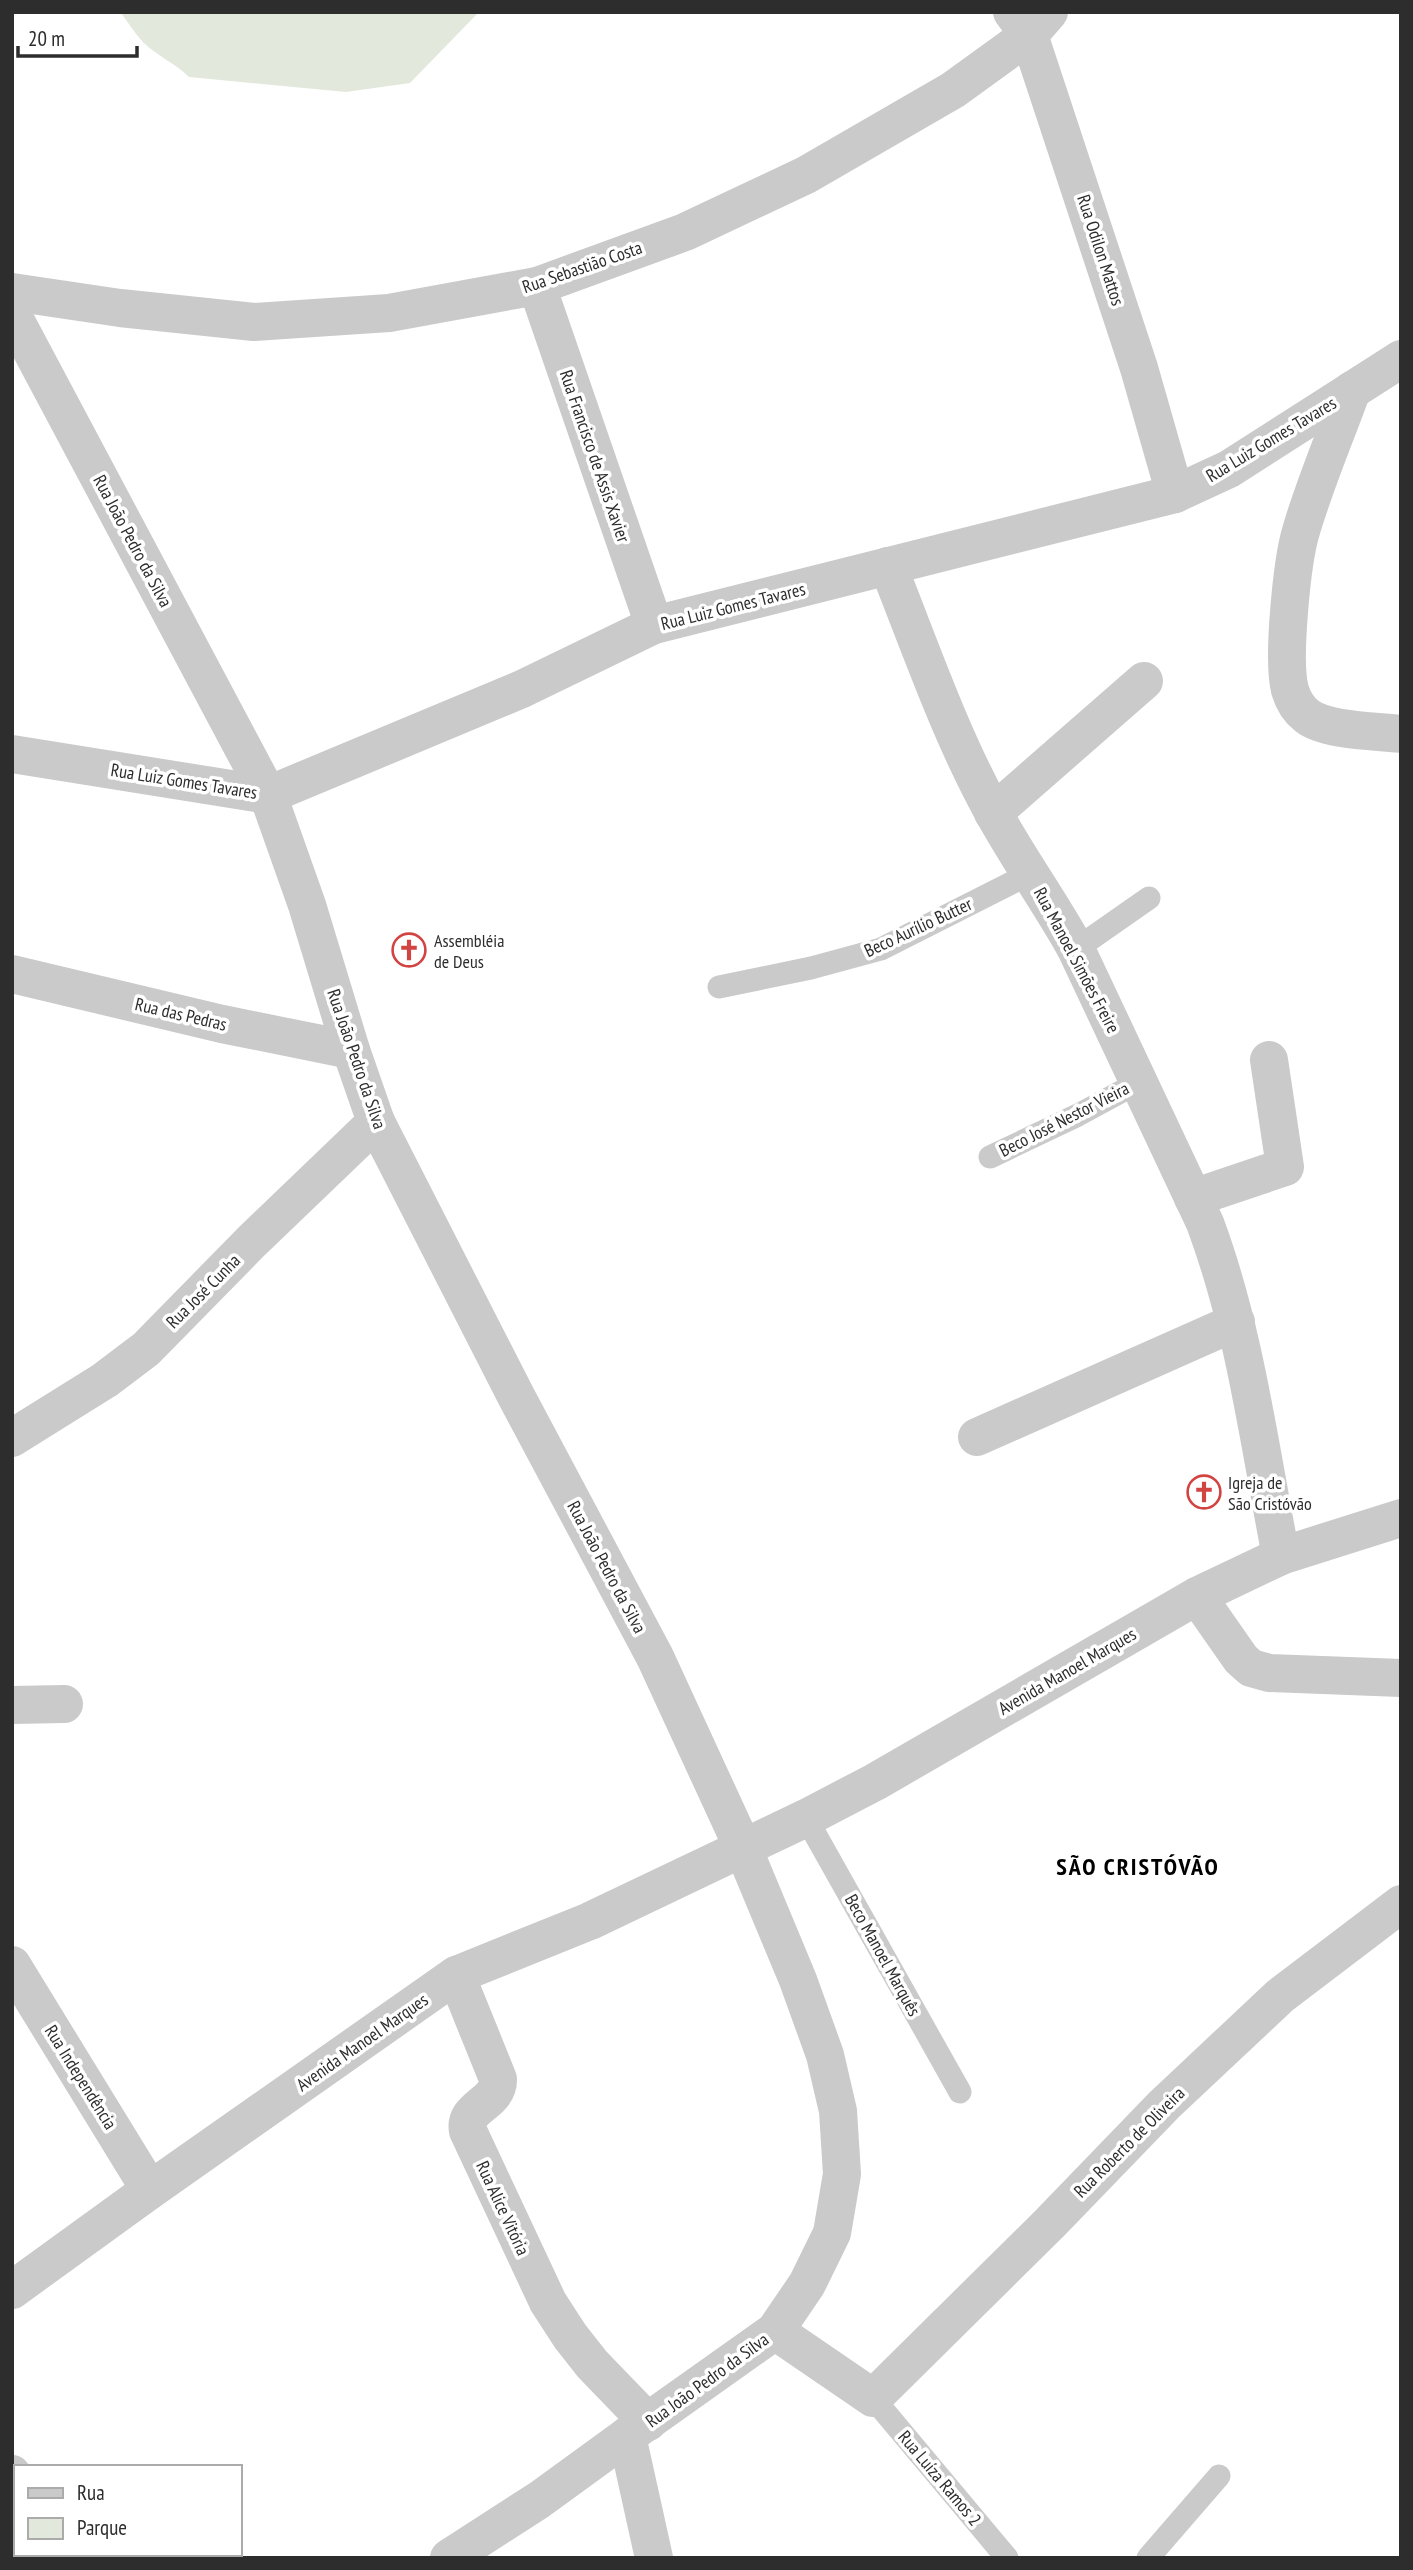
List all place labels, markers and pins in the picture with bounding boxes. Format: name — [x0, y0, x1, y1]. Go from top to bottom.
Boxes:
place label: Assembléia de Deus — [434, 929, 504, 973]
church icon: Assembléia de Deus — [390, 931, 428, 969]
place label: Igreja de São Cristóvão — [1228, 1471, 1312, 1515]
church icon: Igreja de São Cristóvão — [1185, 1473, 1223, 1511]

